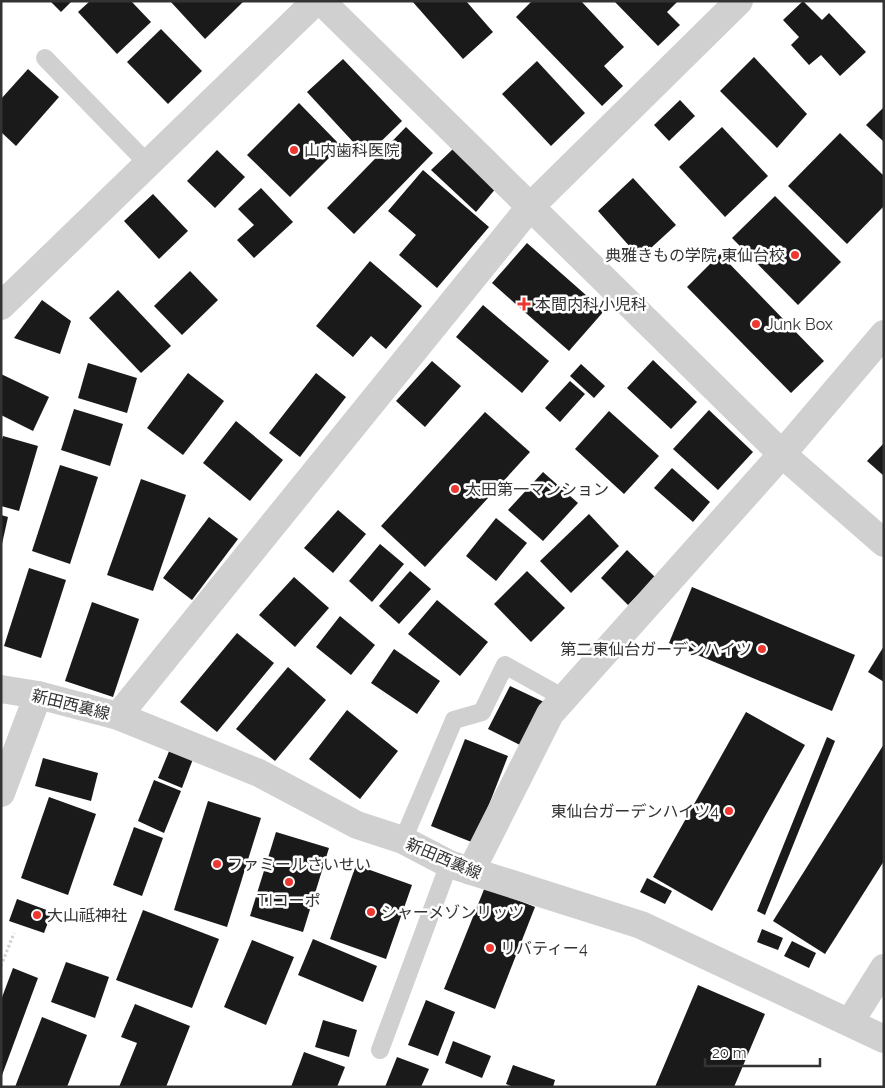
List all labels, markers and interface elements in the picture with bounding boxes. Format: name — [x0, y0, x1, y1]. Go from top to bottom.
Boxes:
place label: 山内歯科医院 — [304, 141, 400, 160]
marker: 山内歯科医院 — [288, 144, 300, 156]
place label: 典雅きもの学院 東仙台校 — [605, 246, 785, 265]
marker: 典雅きもの学院 東仙台校 — [789, 249, 801, 261]
place label: 本間内科小児科 — [535, 295, 647, 314]
marker: 本間内科小児科 — [517, 297, 531, 311]
place label: Junk Box — [766, 315, 833, 334]
marker: Junk Box — [750, 318, 762, 330]
place label: 太田第一マンション — [465, 480, 609, 499]
marker: 太田第一マンション — [449, 483, 461, 495]
place label: 第二東仙台ガーデンハイツ — [560, 640, 752, 659]
marker: 第二東仙台ガーデンハイツ — [756, 643, 768, 655]
street label: 新田西裏線 — [30, 686, 112, 723]
place label: 東仙台ガーデンハイツ4 — [551, 802, 719, 821]
marker: 東仙台ガーデンハイツ4 — [723, 805, 735, 817]
street label: 新田西裏線 — [403, 834, 484, 883]
place label: ファミールさいせい — [227, 855, 371, 874]
marker: ファミールさいせい — [211, 858, 223, 870]
marker: T.Iコーポ — [283, 876, 295, 888]
place label: T.Iコーポ — [257, 891, 321, 910]
place label: シャーメゾンリッツ — [381, 903, 524, 922]
place label: 大山祗神社 — [47, 906, 127, 925]
marker: シャーメゾンリッツ — [365, 906, 377, 918]
marker: 大山祗神社 — [31, 909, 43, 921]
place label: リバティー4 — [500, 939, 588, 958]
marker: リバティー4 — [484, 942, 496, 954]
scale bar — [705, 1036, 820, 1068]
text: 20 m — [712, 1044, 747, 1062]

